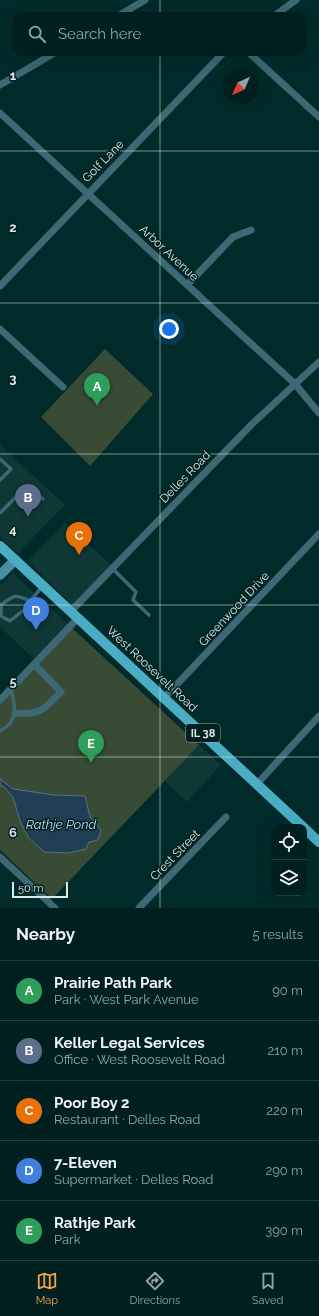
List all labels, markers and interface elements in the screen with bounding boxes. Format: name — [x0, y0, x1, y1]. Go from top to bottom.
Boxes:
search box — [12, 12, 307, 56]
icon: search — [26, 23, 48, 45]
text: Search here — [58, 25, 141, 43]
text: 1 — [10, 68, 17, 83]
north arrow — [223, 68, 259, 104]
street label: Golf Lane — [79, 137, 127, 185]
text: 2 — [9, 220, 17, 235]
street label: Arbor Avenue — [137, 222, 201, 284]
your location — [159, 319, 179, 339]
text: 3 — [9, 371, 17, 386]
pin: A — [84, 373, 110, 406]
street label: Delles Road — [157, 448, 213, 506]
pin: B — [15, 484, 41, 517]
text: 4 — [9, 522, 17, 537]
pin: C — [66, 522, 92, 555]
street label: Greenwood Drive — [196, 569, 272, 649]
pin: D — [23, 597, 49, 630]
street label: West Roosevelt Road — [104, 623, 200, 715]
text: 5 — [9, 674, 17, 689]
road number: IL 38 — [186, 724, 220, 742]
pin: E — [78, 730, 104, 763]
water label: Rathje Pond — [26, 817, 96, 832]
map controls — [271, 824, 307, 896]
button: locate — [271, 824, 307, 860]
text: 6 — [9, 825, 17, 840]
street label: Crest Street — [147, 827, 203, 883]
button: layers — [271, 860, 307, 896]
scale bar — [12, 880, 68, 899]
text: 50 m — [18, 882, 44, 895]
text: Nearby — [16, 924, 75, 944]
text: 5 results — [252, 927, 303, 942]
text: Prairie Path Park — [54, 974, 172, 992]
text: A — [25, 983, 33, 998]
text: 90 m — [272, 983, 303, 998]
text: Park · West Park Avenue — [54, 992, 199, 1007]
text: Keller Legal Services — [54, 1034, 205, 1052]
text: B — [25, 1043, 33, 1058]
text: 210 m — [267, 1043, 303, 1058]
text: Office · West Roosevelt Road — [54, 1052, 225, 1067]
text: Poor Boy 2 — [54, 1094, 129, 1112]
text: C — [25, 1103, 33, 1118]
text: 220 m — [266, 1103, 303, 1118]
text: Restaurant · Delles Road — [54, 1112, 200, 1127]
text: 7-Eleven — [54, 1154, 117, 1172]
text: D — [24, 1163, 34, 1178]
text: 290 m — [265, 1163, 303, 1178]
text: Supermarket · Delles Road — [54, 1172, 213, 1187]
text: Rathje Park — [54, 1214, 136, 1232]
text: E — [25, 1223, 33, 1238]
text: 390 m — [265, 1223, 303, 1238]
text: Park — [54, 1232, 81, 1247]
tab: Map — [36, 1270, 58, 1307]
tab: Directions — [130, 1270, 180, 1307]
tab: Saved — [252, 1270, 283, 1307]

